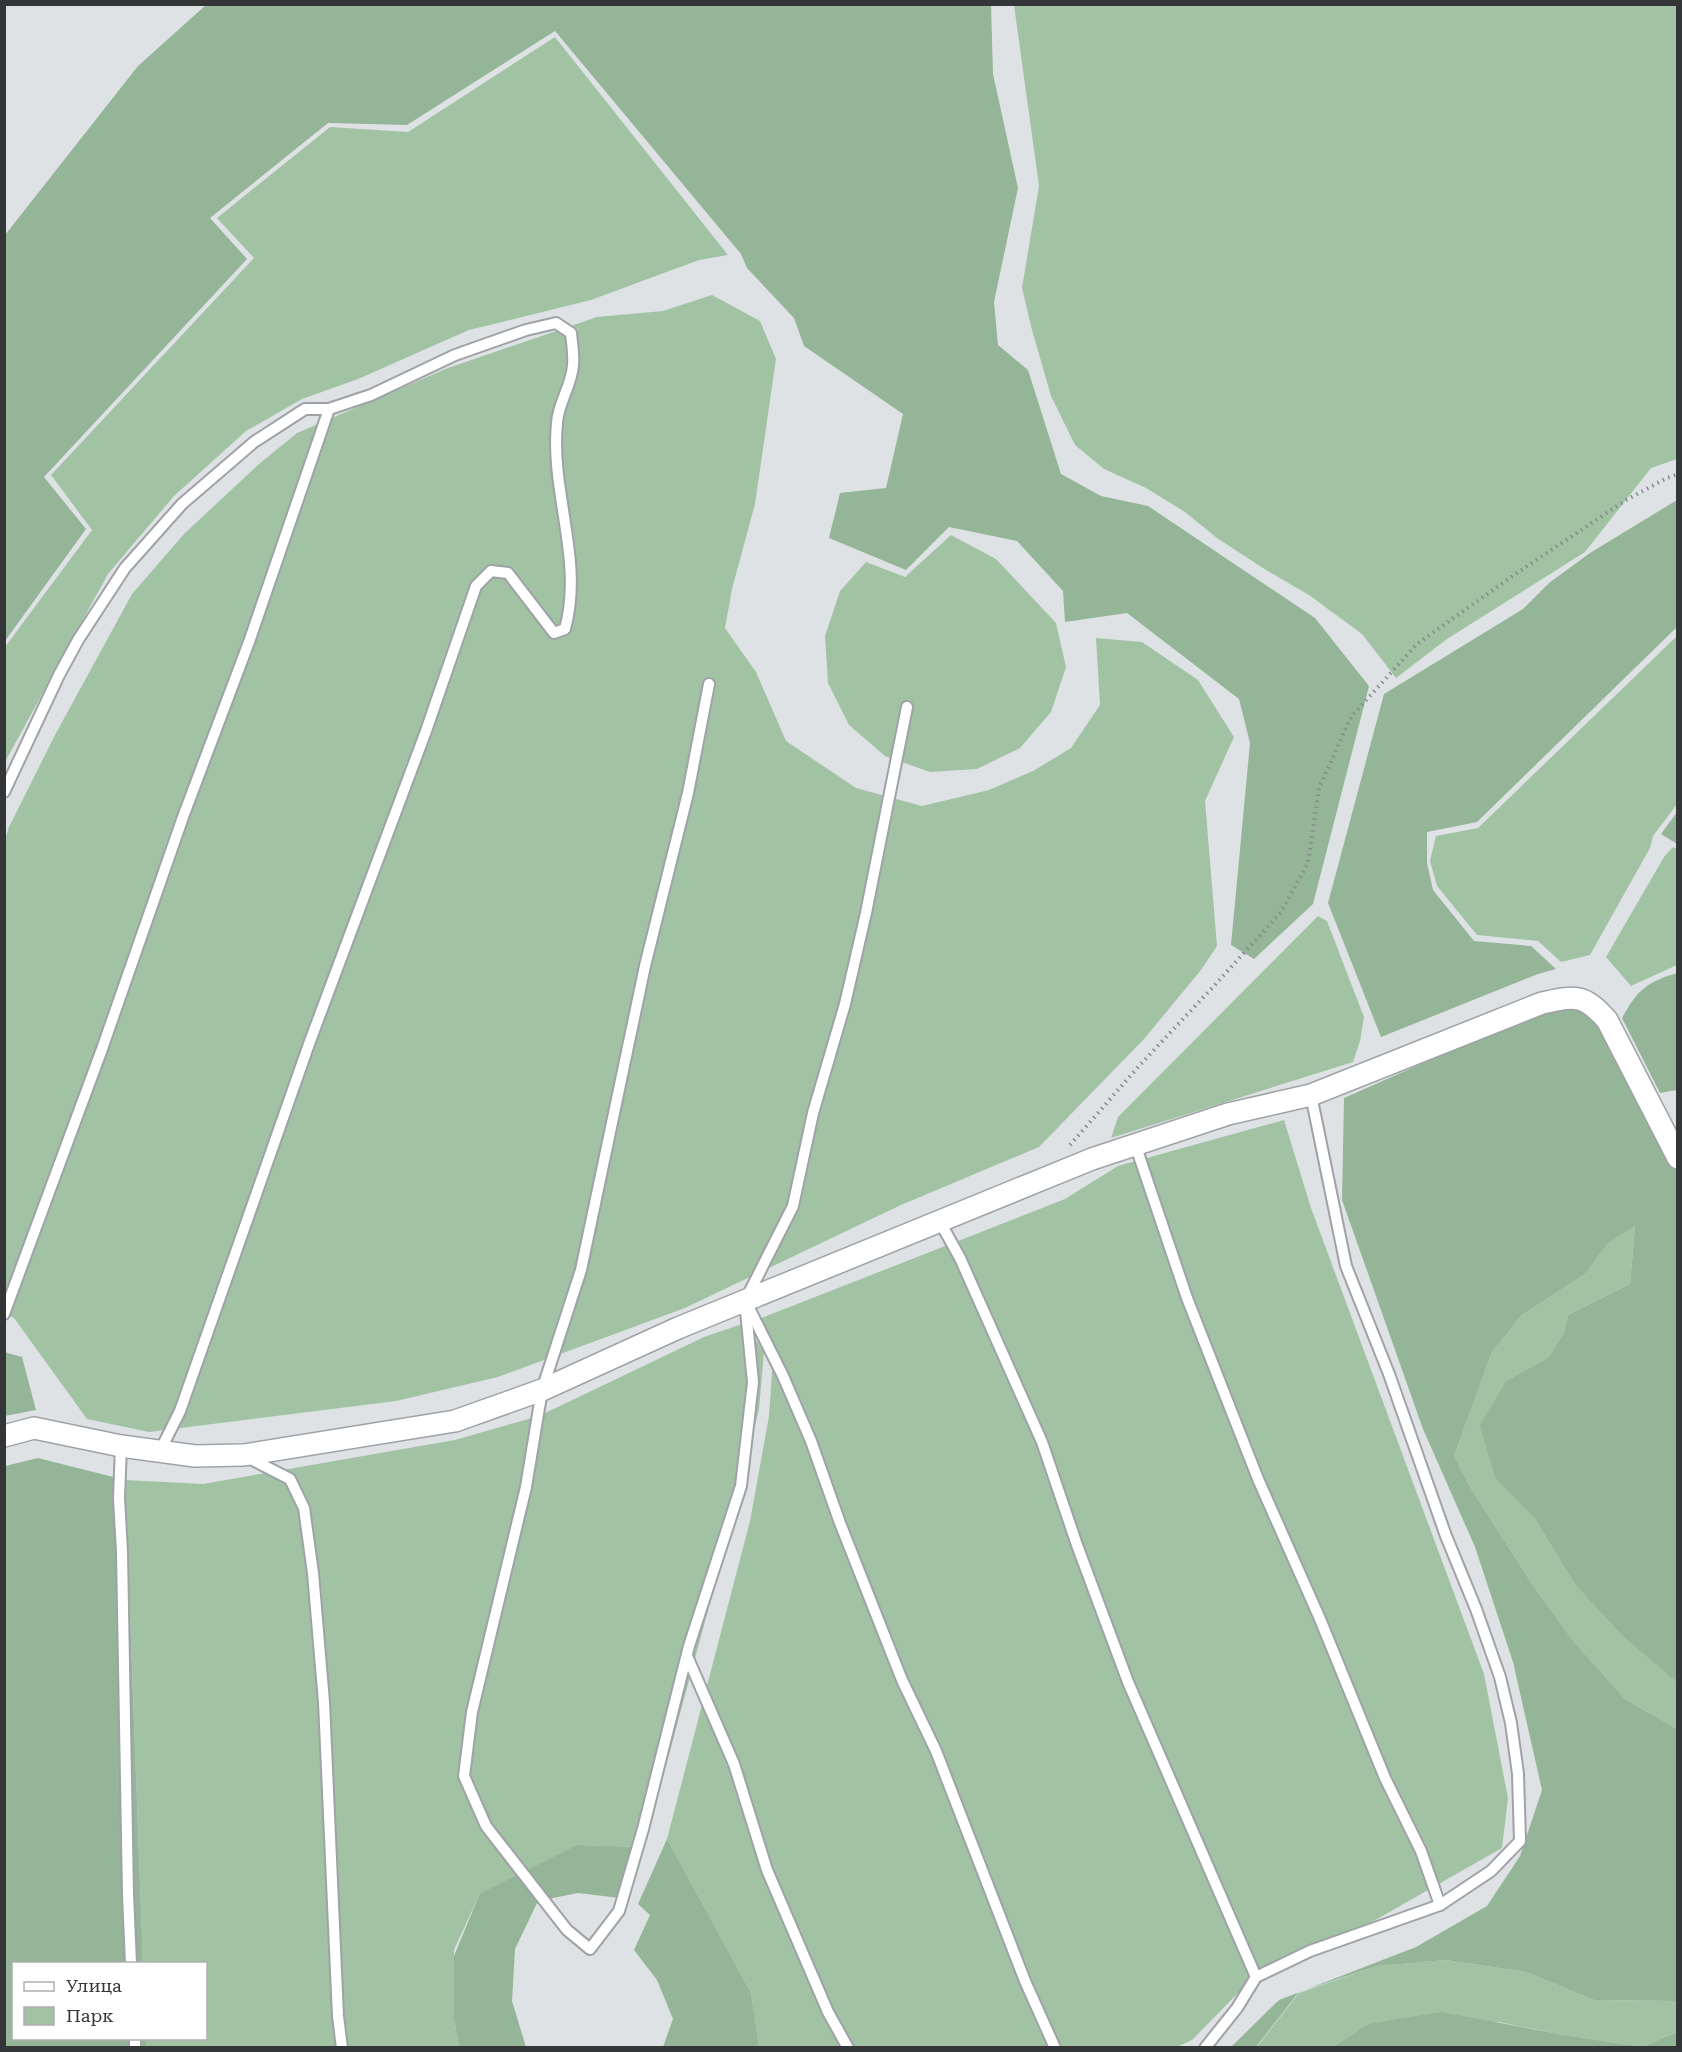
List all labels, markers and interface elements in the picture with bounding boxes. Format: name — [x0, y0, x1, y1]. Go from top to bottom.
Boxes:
legend — [12, 1962, 207, 2040]
text: Улица — [66, 1975, 122, 1996]
text: Парк — [66, 2005, 114, 2026]

